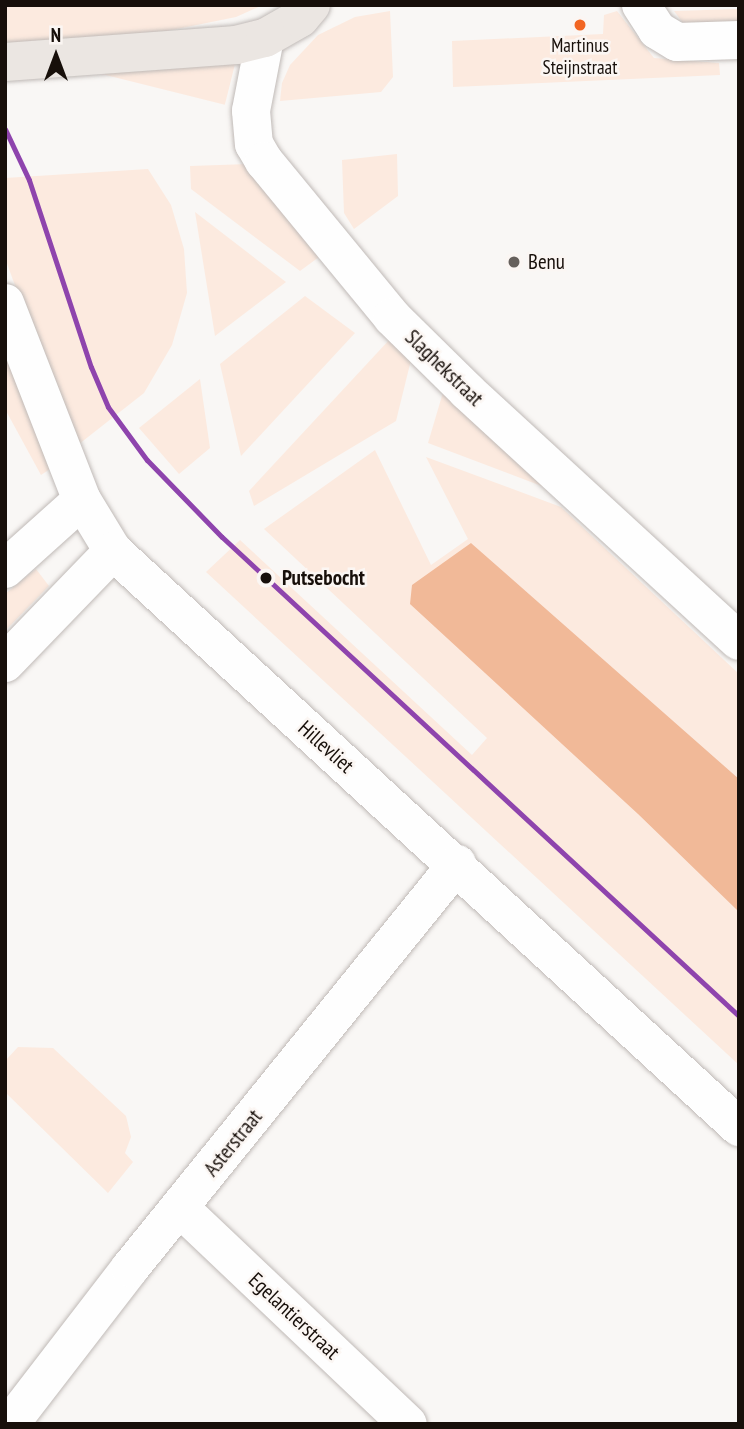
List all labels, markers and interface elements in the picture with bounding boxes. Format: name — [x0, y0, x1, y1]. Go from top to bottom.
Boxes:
marker: Martinus Steijnstraat — [573, 18, 587, 32]
north arrow — [21, 21, 91, 91]
text: N — [51, 23, 61, 47]
place label: Martinus Steijnstraat — [543, 35, 617, 79]
place label: Benu — [528, 249, 565, 275]
marker: Benu — [506, 254, 522, 270]
street label: Slaghekstraat — [400, 325, 488, 411]
place label: Putsebocht — [282, 565, 365, 591]
marker: Putsebocht — [256, 568, 276, 588]
street label: Hillevliet — [293, 716, 359, 778]
street label: Asterstraat — [199, 1105, 267, 1181]
street label: Egelantierstraat — [243, 1267, 345, 1365]

